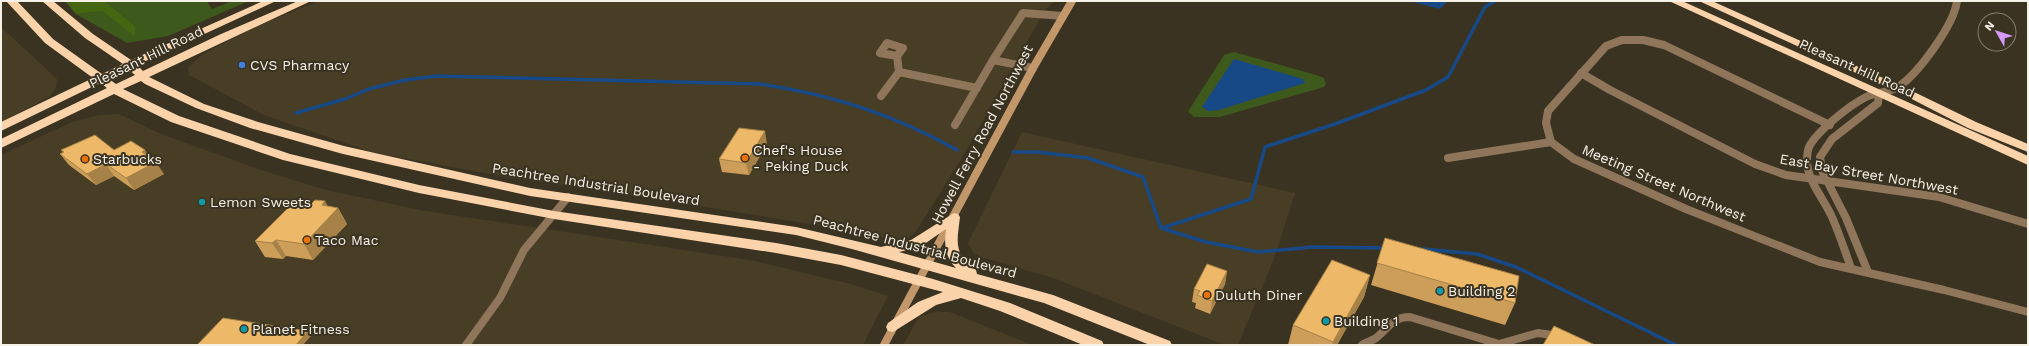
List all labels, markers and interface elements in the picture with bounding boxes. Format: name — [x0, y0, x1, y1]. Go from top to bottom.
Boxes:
north arrow — [1977, 12, 2017, 52]
text: N — [1982, 19, 1997, 33]
street label: Pleasant Hill Road — [87, 23, 205, 91]
street label: Pleasant Hill Road — [1797, 35, 1917, 101]
street label: Howell Ferry Road Northwest — [928, 42, 1036, 226]
place label: CVS Pharmacy — [250, 57, 350, 73]
marker: CVS Pharmacy — [237, 60, 247, 70]
street label: Meeting Street Northwest — [1580, 141, 1748, 225]
place label: Chef's House - Peking Duck — [753, 142, 849, 174]
street label: East Bay Street Northwest — [1778, 150, 1960, 198]
place label: Starbucks — [93, 151, 162, 167]
marker: Chef's House - Peking Duck — [740, 153, 750, 163]
marker: Starbucks — [80, 154, 90, 164]
street label: Peachtree Industrial Boulevard — [491, 160, 701, 208]
place label: Lemon Sweets — [210, 194, 311, 210]
marker: Lemon Sweets — [197, 197, 207, 207]
street label: Peachtree Industrial Boulevard — [811, 211, 1019, 281]
place label: Taco Mac — [315, 232, 379, 248]
marker: Taco Mac — [302, 235, 312, 245]
place label: Building 2 — [1448, 283, 1515, 299]
marker: Building 2 — [1435, 286, 1445, 296]
place label: Duluth Diner — [1215, 287, 1302, 303]
marker: Duluth Diner — [1202, 290, 1212, 300]
place label: Building 1 — [1334, 313, 1398, 329]
marker: Building 1 — [1321, 316, 1331, 326]
place label: Planet Fitness — [252, 321, 350, 337]
marker: Planet Fitness — [239, 324, 249, 334]

